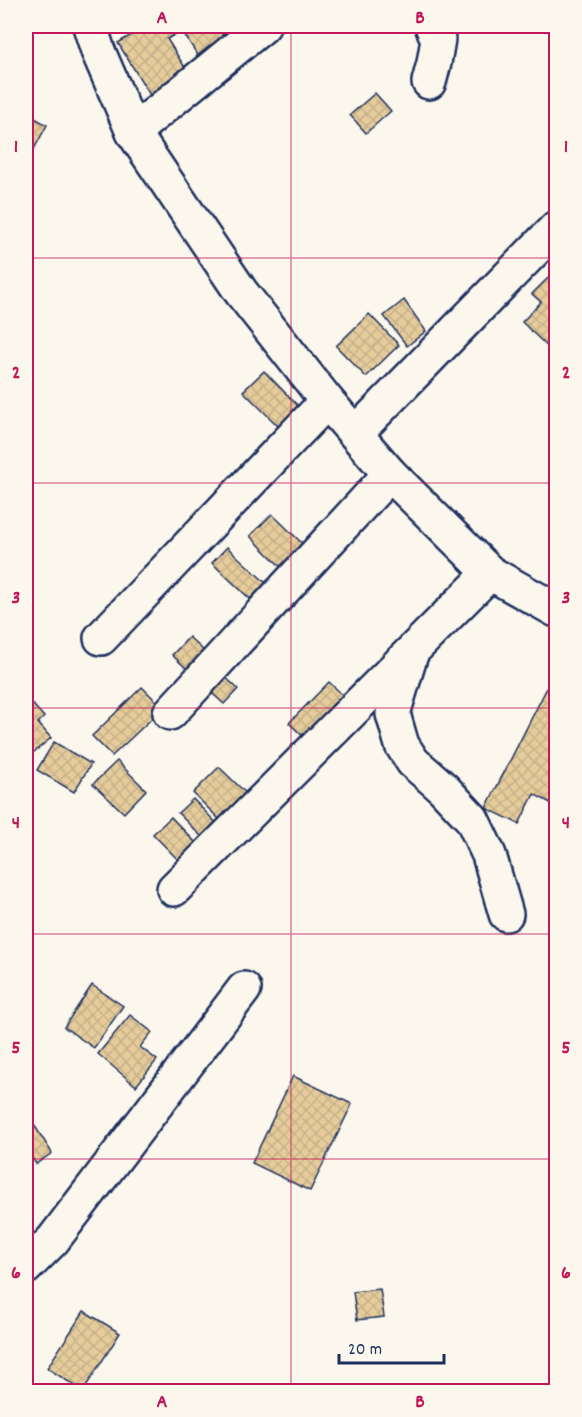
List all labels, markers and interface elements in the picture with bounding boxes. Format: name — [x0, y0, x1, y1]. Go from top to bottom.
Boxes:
text: A — [157, 5, 168, 33]
text: B — [415, 5, 425, 33]
text: 1 — [14, 134, 18, 162]
text: 1 — [564, 134, 568, 162]
text: 2 — [12, 360, 20, 388]
text: 2 — [562, 360, 570, 388]
text: 3 — [12, 585, 20, 613]
text: 3 — [562, 585, 570, 613]
text: 4 — [12, 810, 20, 838]
text: 4 — [562, 810, 570, 838]
text: 5 — [11, 1035, 21, 1063]
text: 5 — [561, 1035, 571, 1063]
text: 6 — [11, 1260, 21, 1288]
text: 6 — [561, 1260, 571, 1288]
scale bar — [339, 1327, 444, 1365]
text: 20 m — [348, 1338, 382, 1363]
text: A — [157, 1389, 168, 1417]
text: B — [415, 1389, 425, 1417]

